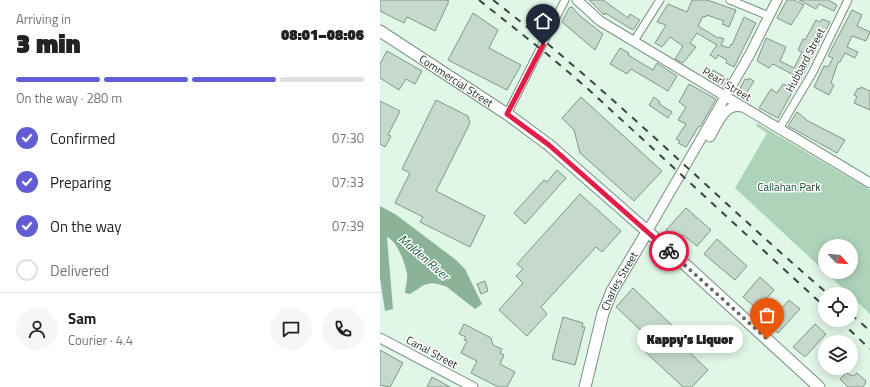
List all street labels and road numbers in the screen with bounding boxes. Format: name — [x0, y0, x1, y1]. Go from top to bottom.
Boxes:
street label: Hubbard Street — [781, 25, 829, 95]
street label: Commercial Street — [416, 51, 496, 111]
street label: Pearl Street — [699, 63, 755, 105]
street label: Charles Street — [597, 248, 642, 313]
street label: Canal Street — [403, 332, 461, 372]

